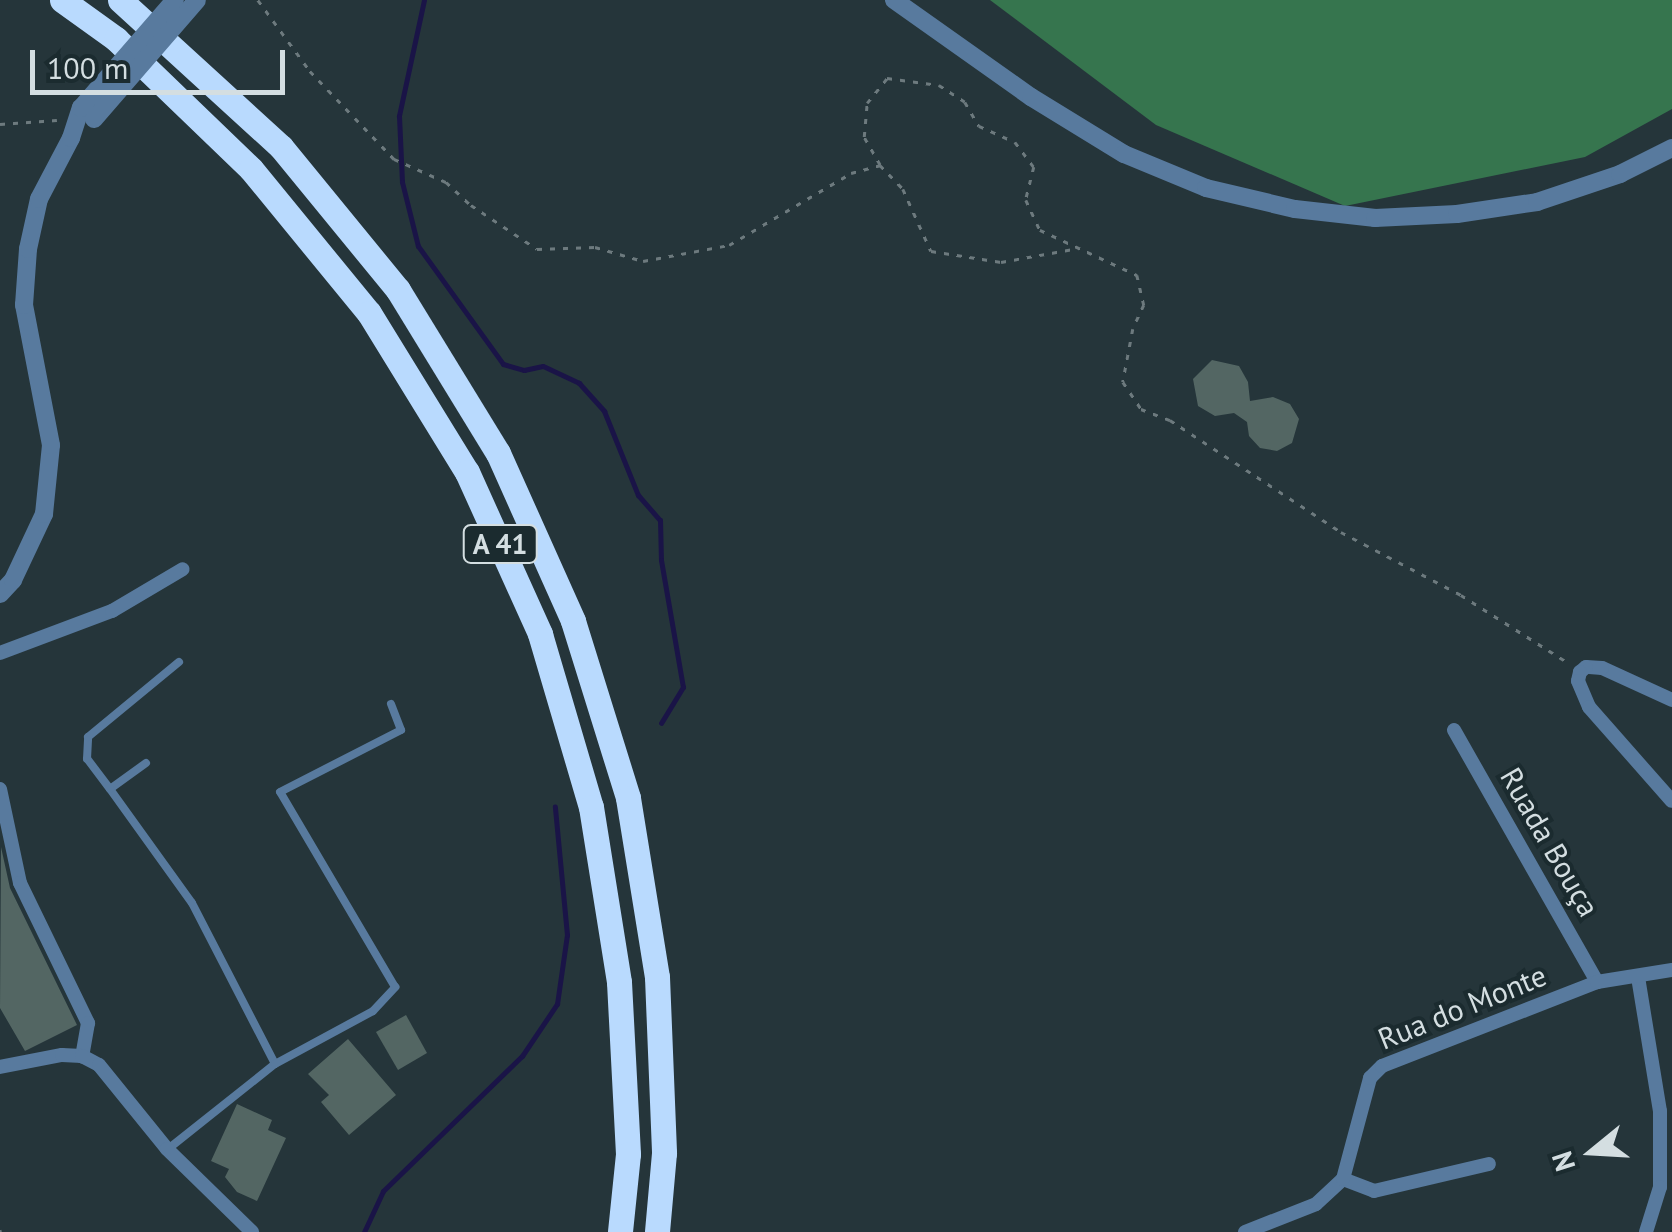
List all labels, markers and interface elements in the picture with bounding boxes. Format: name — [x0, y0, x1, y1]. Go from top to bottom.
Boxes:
scale bar — [35, 30, 290, 92]
text: 100 m — [47, 48, 128, 87]
road number: A 41 — [460, 521, 540, 567]
street label: Ruada Bouça — [1493, 761, 1607, 923]
street label: Rua do Monte — [1373, 957, 1551, 1057]
north arrow — [1542, 1102, 1642, 1202]
text: N — [1543, 1147, 1583, 1176]

